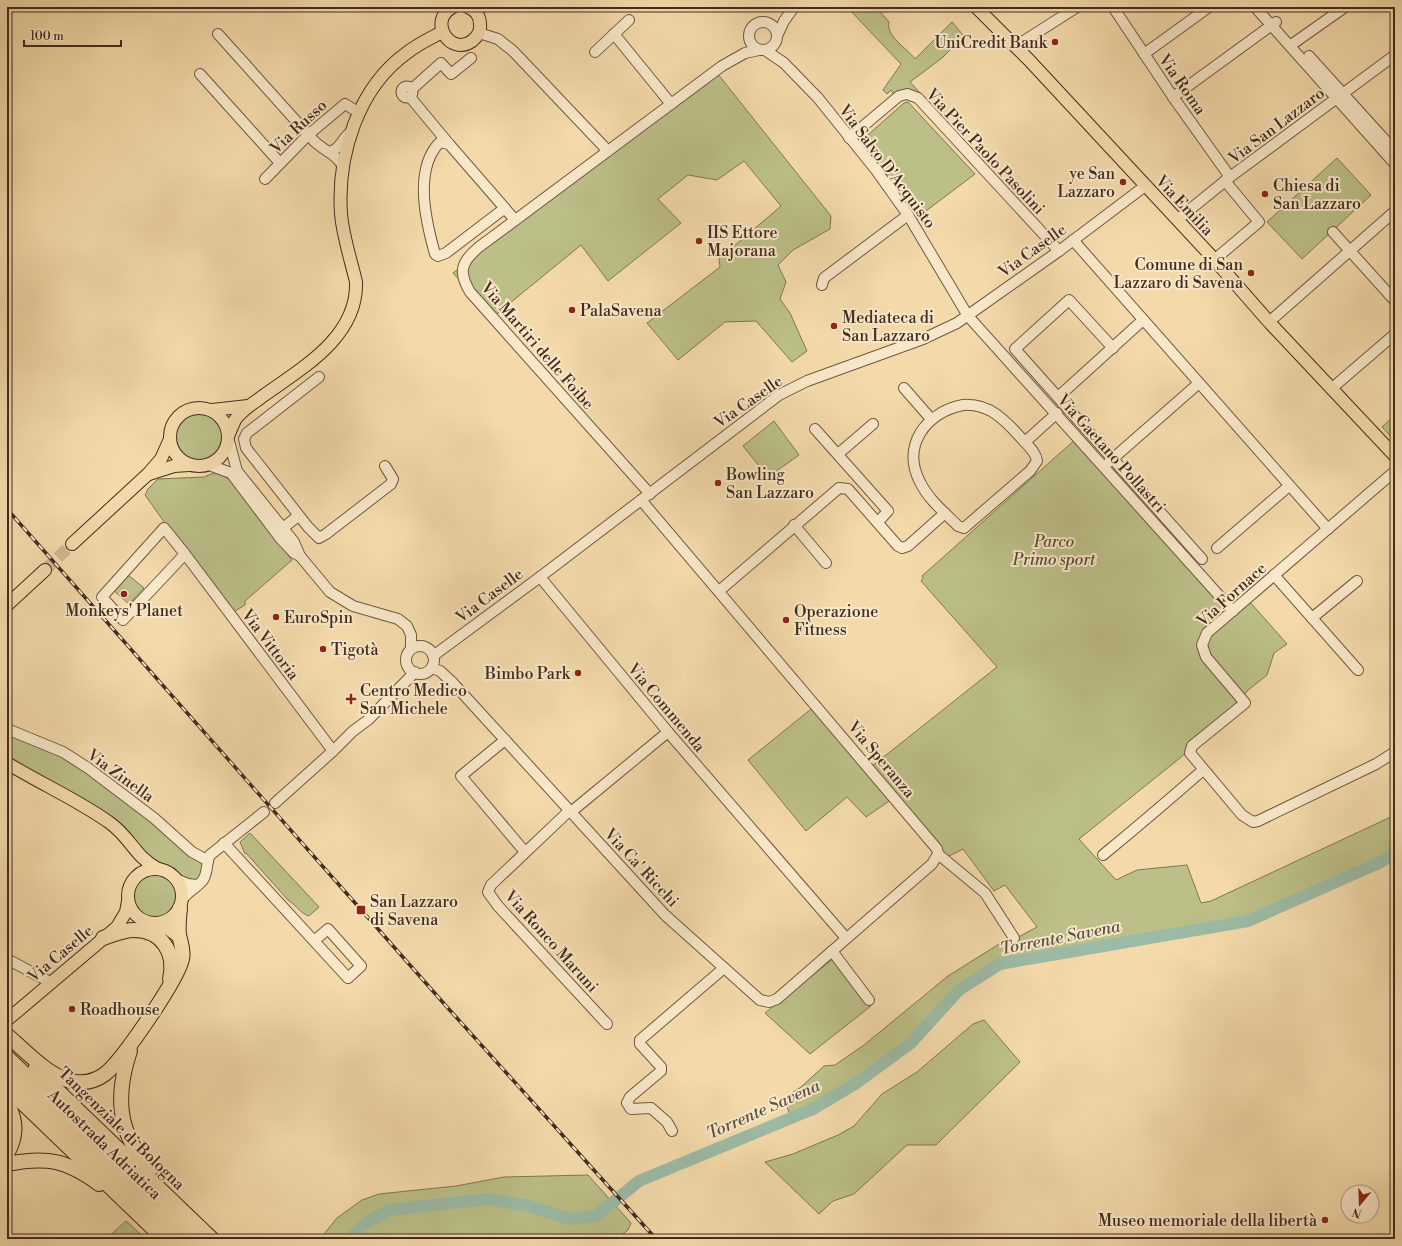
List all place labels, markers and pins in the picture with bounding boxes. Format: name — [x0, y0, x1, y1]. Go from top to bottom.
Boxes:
place label: UniCredit Bank — [935, 33, 1049, 53]
marker: UniCredit Bank — [1050, 37, 1060, 47]
place label: ye San Lazzaro — [1057, 164, 1115, 202]
place label: Chiesa di San Lazzaro — [1273, 176, 1361, 214]
marker: ye San Lazzaro — [1118, 177, 1128, 187]
marker: Chiesa di San Lazzaro — [1260, 189, 1270, 199]
place label: IIS Ettore Majorana — [707, 223, 778, 261]
marker: IIS Ettore Majorana — [694, 236, 704, 246]
place label: Comune di San Lazzaro di Savena — [1114, 255, 1244, 293]
marker: Comune di San Lazzaro di Savena — [1246, 268, 1256, 278]
place label: PalaSavena — [580, 301, 663, 321]
marker: PalaSavena — [567, 305, 577, 315]
place label: Mediateca di San Lazzaro — [842, 308, 934, 346]
marker: Mediateca di San Lazzaro — [829, 321, 839, 331]
place label: Bowling San Lazzaro — [725, 465, 814, 503]
marker: Bowling San Lazzaro — [713, 478, 723, 488]
marker: Monkeys' Planet — [119, 589, 129, 599]
place label: Monkeys' Planet — [65, 601, 183, 621]
place label: Operazione Fitness — [794, 602, 878, 640]
place label: EuroSpin — [284, 608, 354, 628]
marker: EuroSpin — [271, 612, 281, 622]
marker: Operazione Fitness — [781, 615, 791, 625]
place label: Tigotà — [331, 640, 380, 660]
marker: Tigotà — [318, 644, 328, 654]
place label: Bimbo Park — [484, 664, 572, 684]
marker: Bimbo Park — [573, 668, 583, 678]
place label: Centro Medico San Michele — [360, 681, 467, 719]
marker: Centro Medico San Michele — [345, 693, 357, 705]
place label: San Lazzaro di Savena — [370, 892, 458, 930]
marker: San Lazzaro di Savena — [355, 904, 367, 916]
place label: Roadhouse — [80, 1000, 160, 1020]
marker: Roadhouse — [67, 1004, 77, 1014]
place label: Museo memoriale della libertà — [1098, 1211, 1318, 1231]
marker: Museo memoriale della libertà — [1320, 1215, 1330, 1225]

